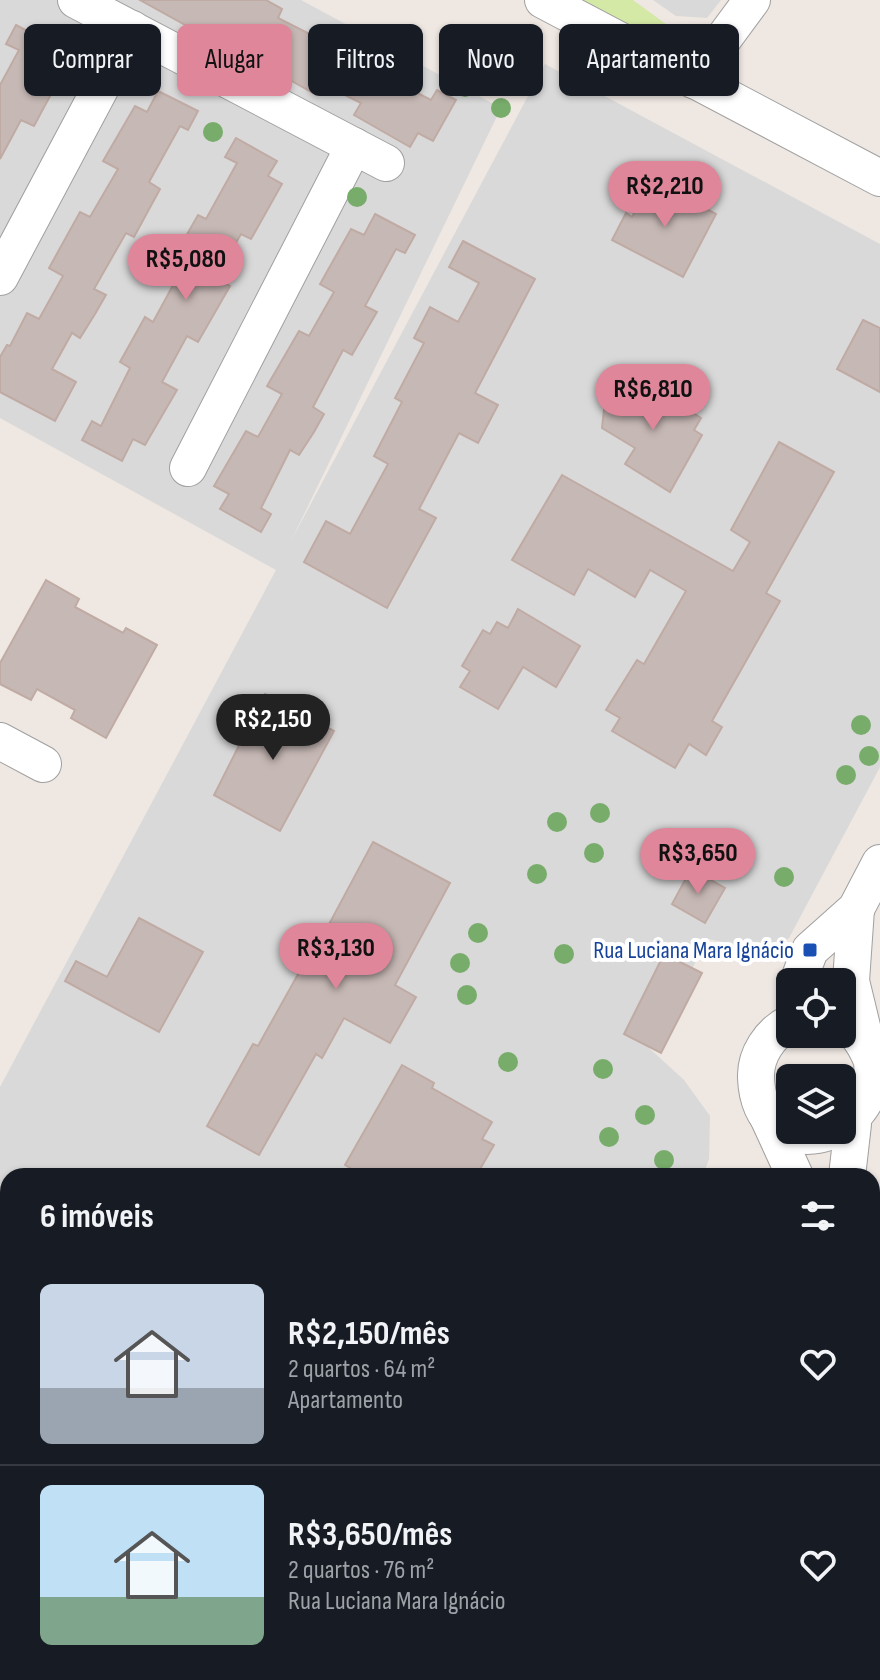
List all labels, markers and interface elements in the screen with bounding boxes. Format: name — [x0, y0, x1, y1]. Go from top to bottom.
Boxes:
chip: Comprar — [24, 24, 161, 96]
chip: Alugar — [177, 24, 292, 96]
chip: Filtros — [308, 24, 423, 96]
chip: Novo — [439, 24, 543, 96]
chip: Apartamento — [559, 24, 739, 96]
pin: R$2,210 — [591, 161, 739, 229]
text: R$2,210 — [626, 171, 704, 202]
pin: R$5,080 — [112, 234, 260, 302]
text: R$5,080 — [146, 244, 226, 275]
pin: R$6,810 — [579, 364, 727, 432]
text: R$6,810 — [613, 374, 693, 405]
pin: R$2,150 — [199, 694, 347, 762]
text: R$2,150 — [234, 704, 312, 735]
pin: R$3,650 — [624, 828, 772, 896]
text: R$3,650 — [658, 838, 738, 869]
pin: R$3,130 — [262, 923, 410, 991]
text: R$3,130 — [297, 933, 375, 964]
place label: Rua Luciana Mara Ignácio — [593, 936, 794, 965]
marker: Rua Luciana Mara Ignácio — [801, 941, 819, 959]
map controls — [776, 968, 856, 1144]
button: locate — [776, 968, 856, 1048]
button: layers — [776, 1064, 856, 1144]
icon: filters — [796, 1194, 840, 1238]
text: 6 imóveis — [40, 1196, 154, 1237]
text: R$2,150/mês — [288, 1313, 450, 1354]
icon: home — [104, 1316, 200, 1412]
icon: heart — [796, 1342, 840, 1386]
text: 2 quartos · 64 m² — [288, 1354, 435, 1385]
text: Apartamento — [288, 1385, 403, 1416]
text: R$3,650/mês — [288, 1514, 452, 1555]
icon: home — [104, 1517, 200, 1613]
icon: heart — [796, 1543, 840, 1587]
text: 2 quartos · 76 m² — [288, 1555, 434, 1586]
text: Rua Luciana Mara Ignácio — [288, 1586, 505, 1617]

